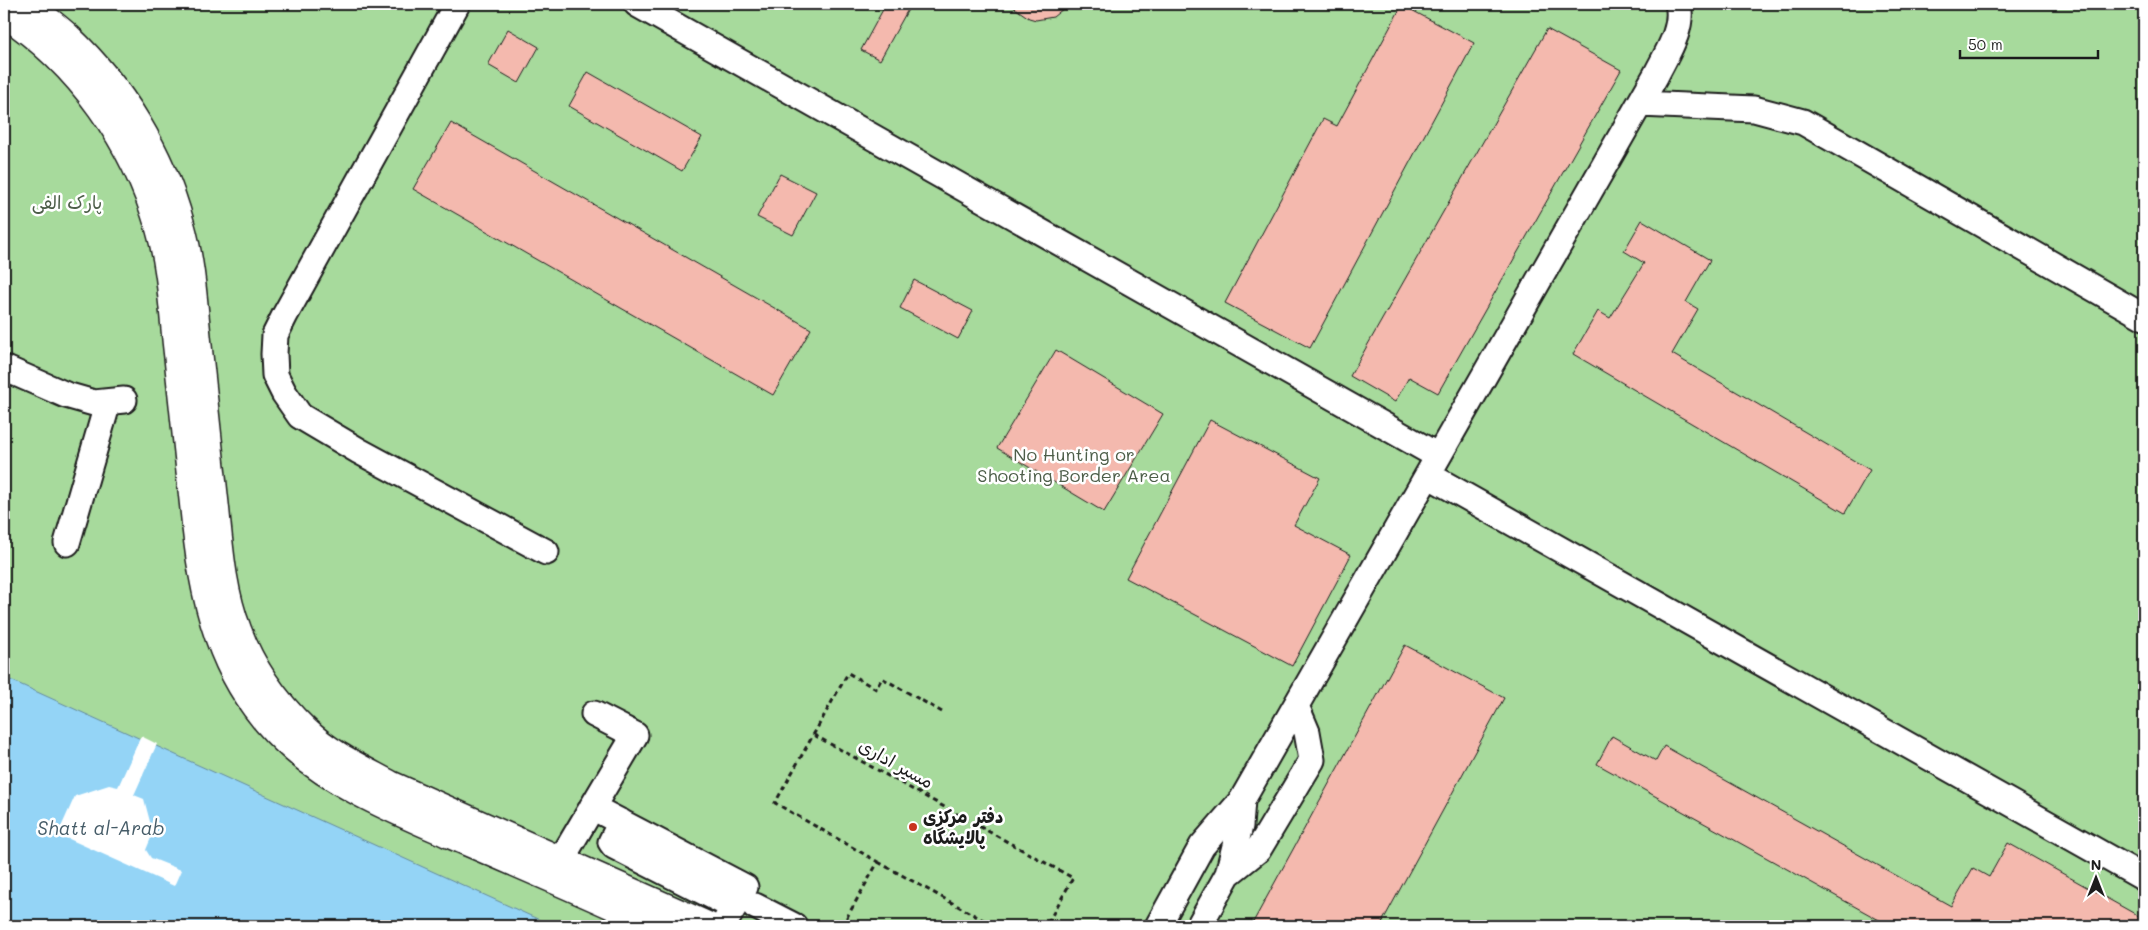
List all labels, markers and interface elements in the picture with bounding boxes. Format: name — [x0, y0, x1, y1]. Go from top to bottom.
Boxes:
scale bar — [1960, 28, 2098, 60]
text: 50 m — [1968, 34, 2003, 54]
park label: پارک الفی — [32, 190, 102, 215]
park label: No Hunting or Shooting Border Area — [977, 442, 1171, 487]
street label: مسیر اداری — [855, 733, 938, 794]
place label: دفتر مرکزی پالایشگاه — [923, 804, 1003, 850]
water label: Shatt al-Arab — [37, 815, 165, 840]
marker: دفتر مرکزی پالایشگاه — [907, 821, 919, 833]
north arrow — [2070, 852, 2120, 902]
text: N — [2091, 855, 2101, 874]

